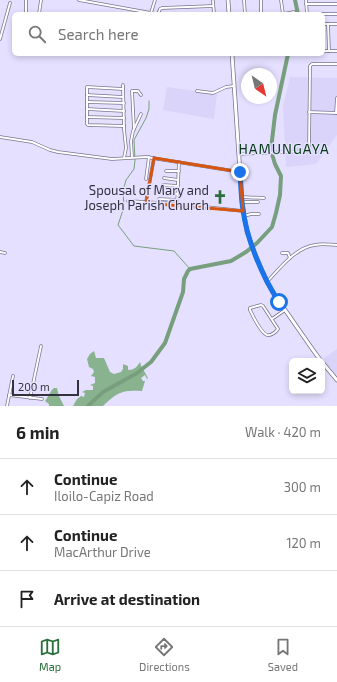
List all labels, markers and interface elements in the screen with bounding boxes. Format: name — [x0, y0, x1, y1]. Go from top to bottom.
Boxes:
search box — [12, 12, 325, 56]
icon: search — [26, 23, 48, 45]
text: Search here — [58, 25, 139, 43]
north arrow — [241, 68, 277, 104]
district label: HAMUNGAYA — [238, 140, 330, 157]
route end — [231, 163, 249, 181]
place label: Spousal of Mary and Joseph Parish Church — [84, 182, 209, 213]
church icon: Spousal of Mary and Joseph Parish Church — [212, 189, 228, 205]
route start — [270, 293, 288, 311]
map controls — [289, 358, 325, 394]
button: layers — [289, 358, 325, 394]
scale bar — [12, 378, 79, 397]
text: 200 m — [18, 380, 50, 393]
text: 6 min — [16, 422, 60, 442]
text: Walk · 420 m — [245, 424, 321, 440]
text: Continue — [54, 470, 117, 488]
icon: ahead — [16, 476, 38, 498]
text: 300 m — [284, 479, 321, 495]
text: Iloilo-Capiz Road — [54, 488, 154, 504]
text: Continue — [54, 526, 117, 544]
icon: ahead — [16, 532, 38, 554]
text: 120 m — [286, 535, 321, 551]
text: MacArthur Drive — [54, 544, 151, 560]
icon: arrive — [16, 588, 38, 610]
text: Arrive at destination — [54, 590, 200, 608]
tab: Map — [39, 636, 61, 673]
tab: Directions — [139, 636, 190, 673]
tab: Saved — [268, 636, 298, 673]

